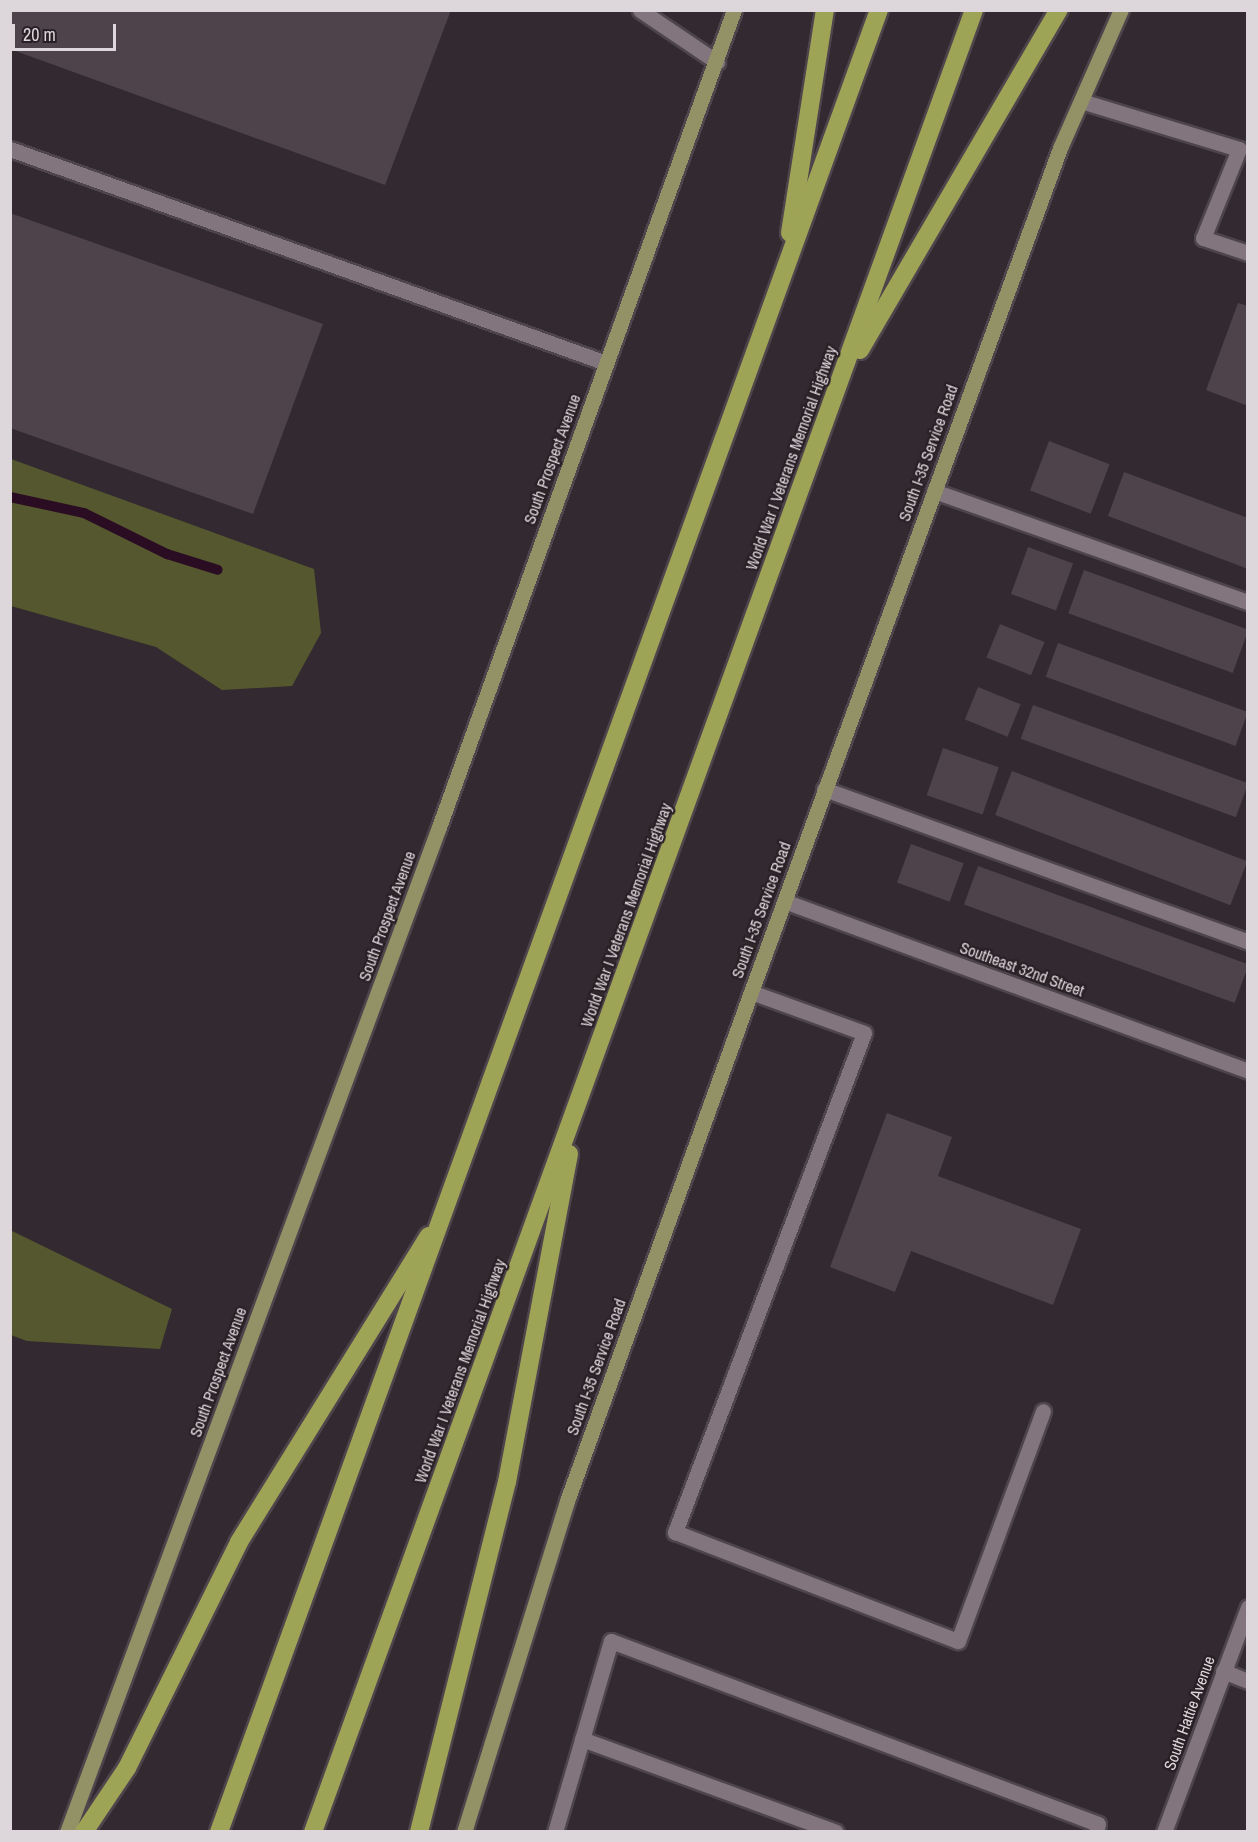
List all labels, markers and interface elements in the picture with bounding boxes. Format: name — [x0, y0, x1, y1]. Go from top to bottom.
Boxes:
scale bar — [15, 12, 118, 50]
text: 20 m — [23, 22, 56, 47]
street label: World War I Veterans Memorial Highway — [741, 343, 841, 573]
street label: South I-35 Service Road — [894, 382, 962, 524]
street label: South Prospect Avenue — [519, 391, 585, 527]
street label: World War I Veterans Memorial Highway — [576, 800, 676, 1030]
street label: South I-35 Service Road — [727, 839, 795, 981]
street label: South Prospect Avenue — [354, 848, 420, 984]
street label: Southeast 32nd Street — [957, 938, 1087, 1000]
street label: World War I Veterans Memorial Highway — [410, 1256, 510, 1486]
street label: South I-35 Service Road — [562, 1296, 630, 1438]
street label: South Prospect Avenue — [185, 1304, 251, 1440]
street label: South Hattie Avenue — [1159, 1653, 1219, 1773]

